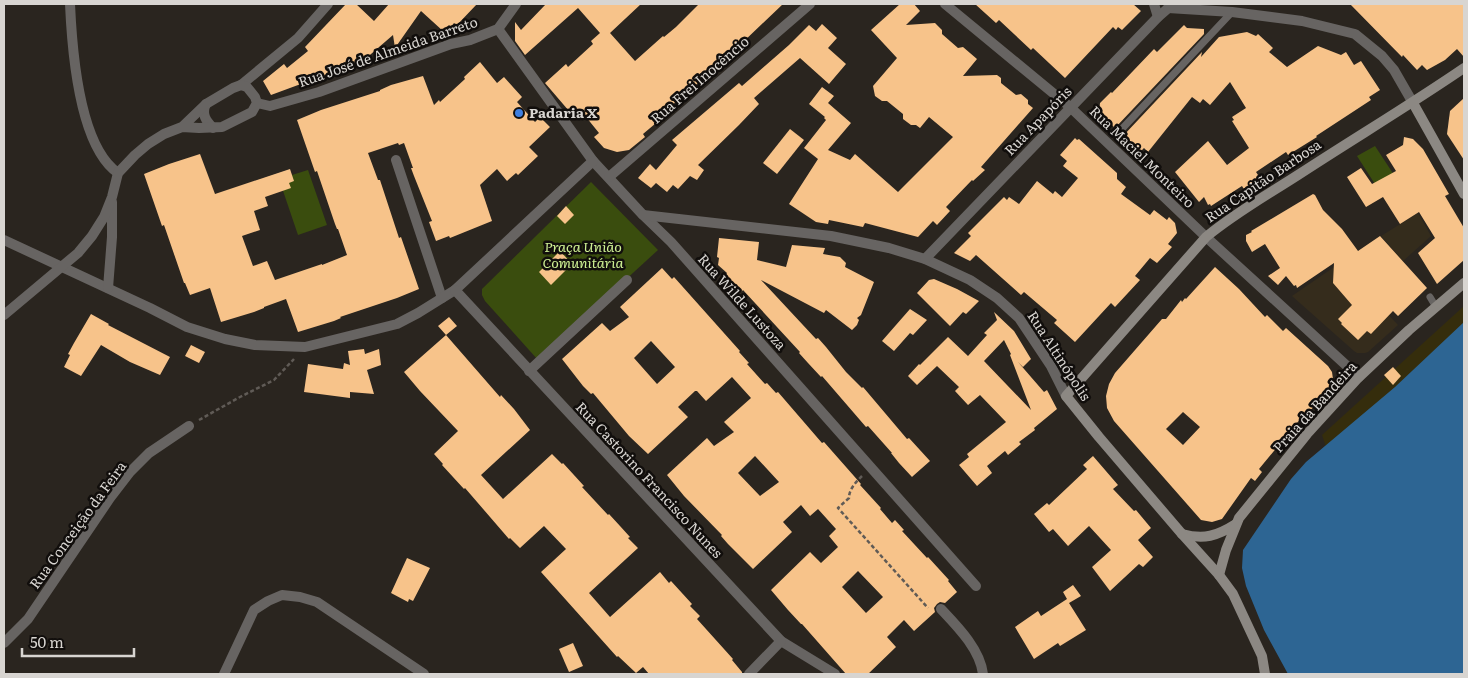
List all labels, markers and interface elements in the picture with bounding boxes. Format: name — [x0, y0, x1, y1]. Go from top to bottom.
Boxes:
street label: Rua José de Almeida Barreto — [295, 11, 480, 91]
street label: Rua Frei Inocêncio — [646, 31, 753, 128]
street label: Rua Apapóris — [999, 81, 1075, 159]
street label: Rua Maciel Monteiro — [1086, 101, 1200, 212]
place label: Padaria X — [529, 102, 598, 122]
marker: Padaria X — [513, 107, 525, 119]
street label: Rua Capitão Barbosa — [1200, 134, 1325, 226]
park label: Praça União Comunitária — [542, 236, 624, 272]
street label: Rua Wilde Lustoza — [694, 249, 792, 354]
street label: Rua Altinópolis — [1023, 307, 1096, 404]
street label: Praia da Bandeira — [1268, 356, 1361, 456]
street label: Rua Castorino Francisco Nunes — [572, 397, 728, 562]
street label: Rua Conceição da Feira — [24, 456, 131, 592]
scale bar — [22, 626, 135, 658]
text: 50 m — [30, 630, 64, 653]

